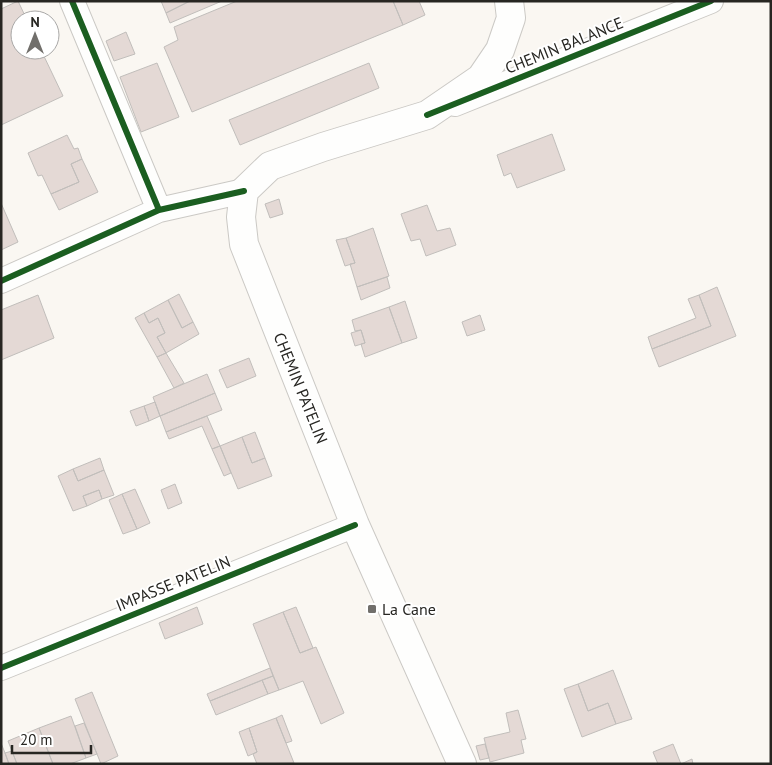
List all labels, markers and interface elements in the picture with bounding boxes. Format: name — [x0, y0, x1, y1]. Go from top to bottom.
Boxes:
north arrow — [10, 10, 60, 60]
street label: CHEMIN BALANCE — [502, 12, 626, 78]
text: N — [30, 13, 40, 31]
street label: CHEMIN PATELIN — [270, 329, 332, 447]
street label: IMPASSE PATELIN — [113, 551, 233, 615]
place label: La Cane — [382, 599, 436, 619]
marker: La Cane — [366, 603, 378, 615]
scale bar — [12, 722, 91, 754]
text: 20 m — [20, 730, 53, 749]

